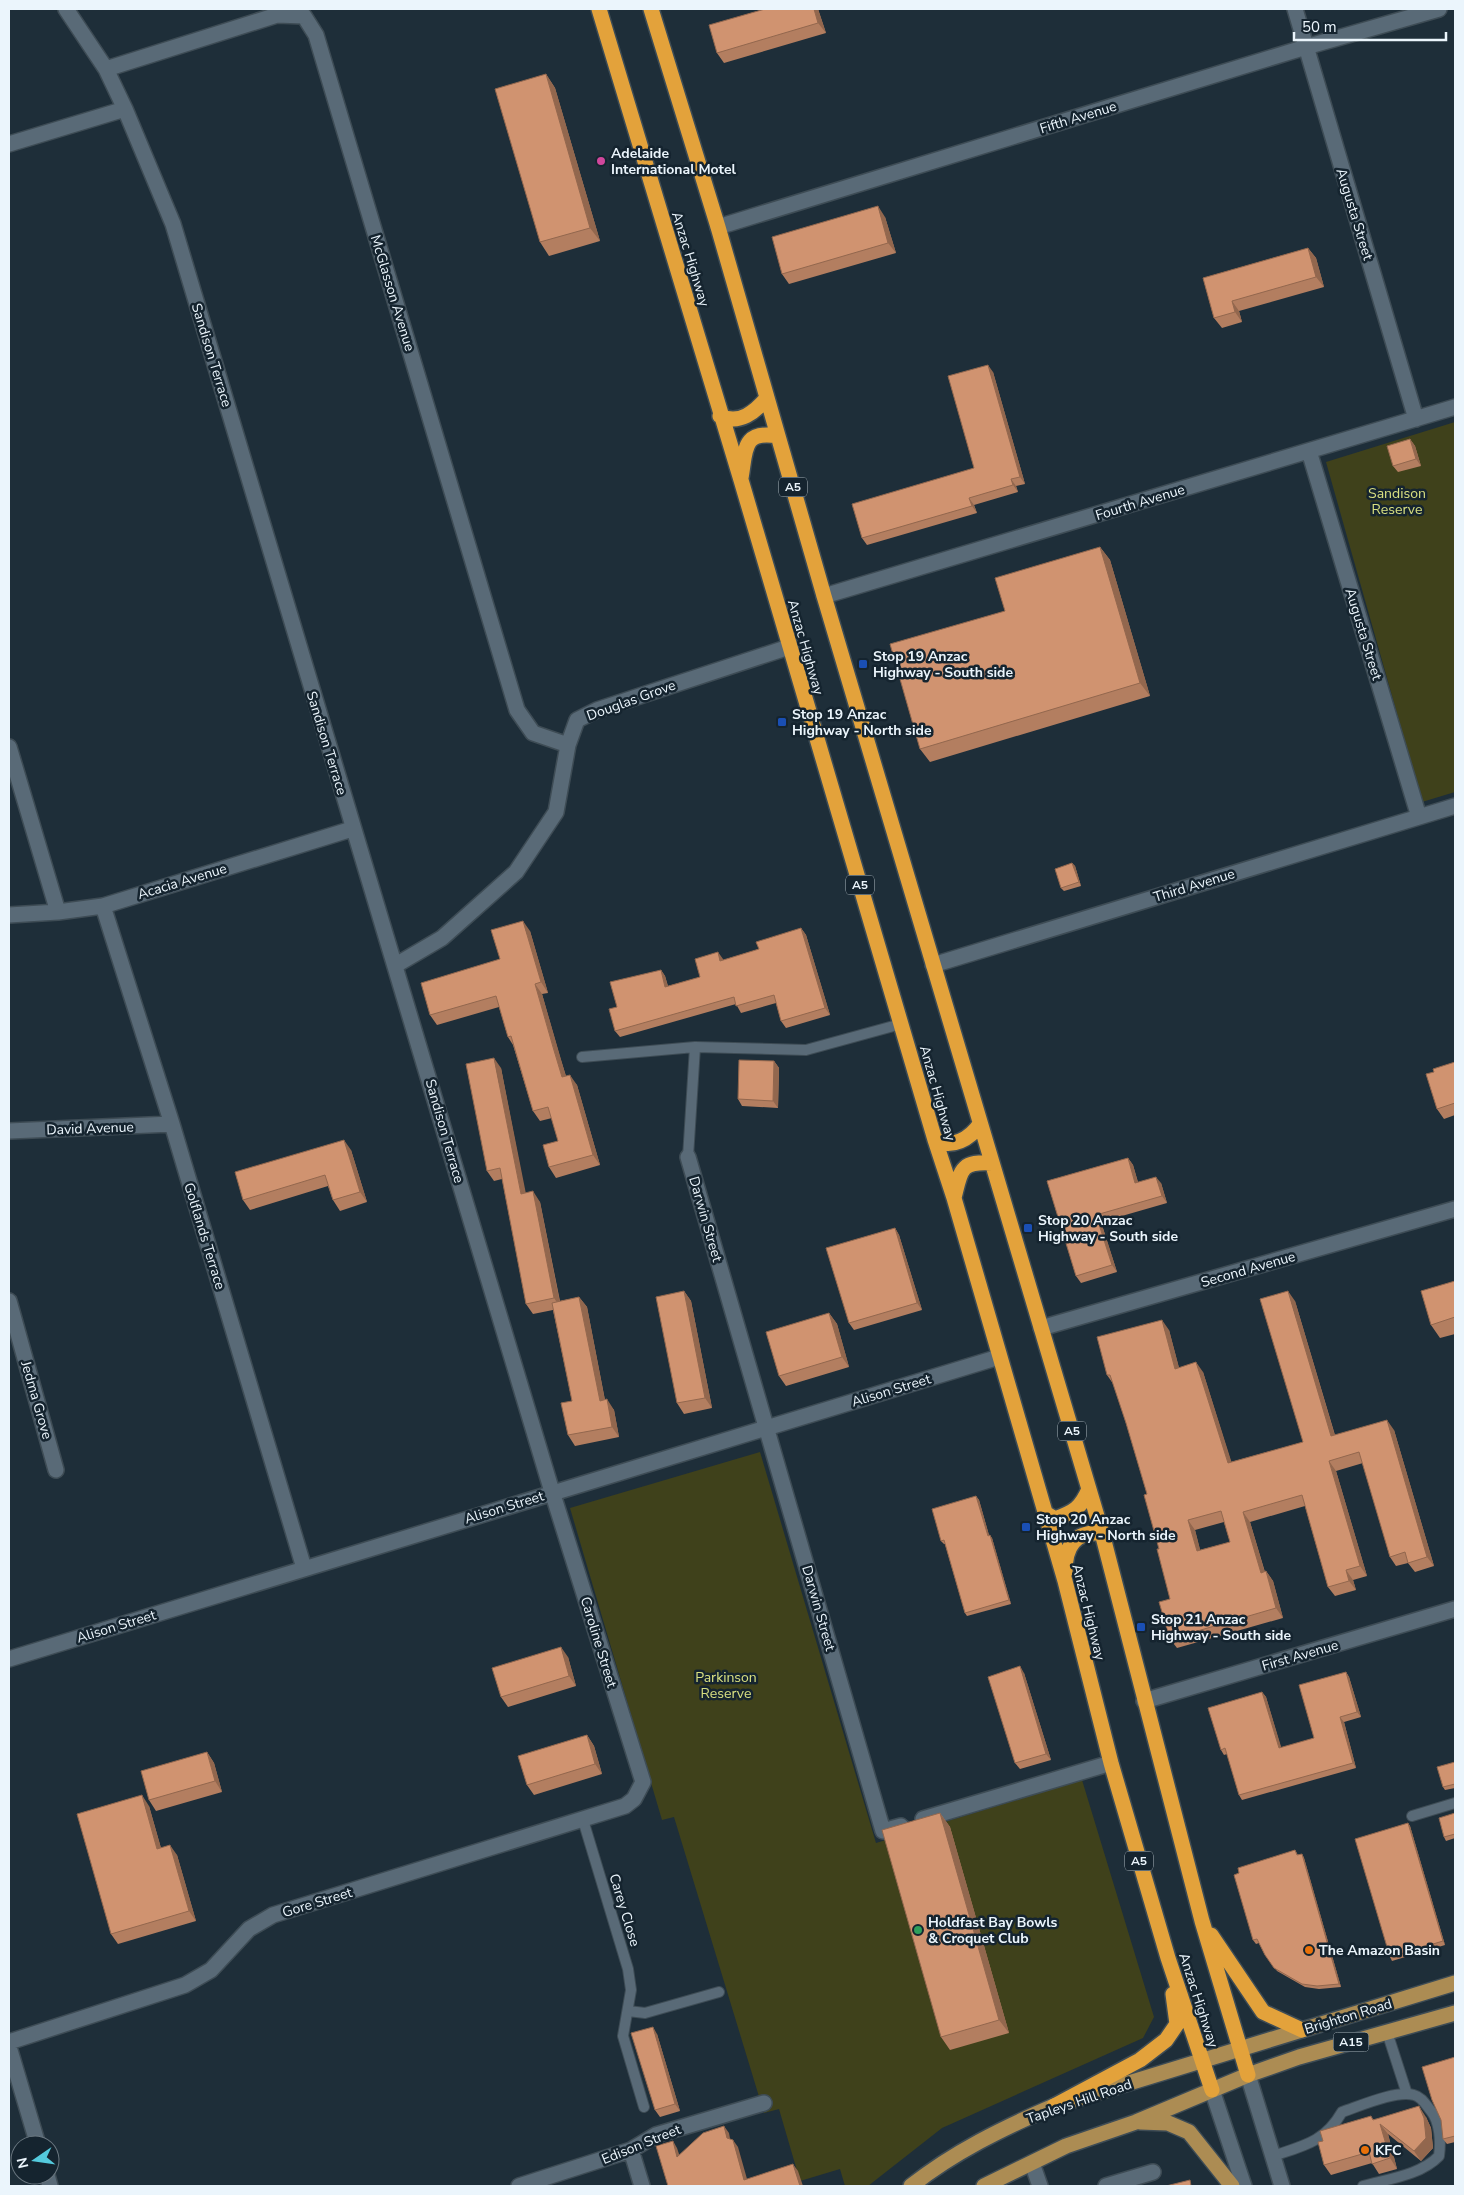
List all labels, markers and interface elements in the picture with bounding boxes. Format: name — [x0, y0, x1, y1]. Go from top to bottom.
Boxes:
scale bar — [1294, 10, 1446, 42]
text: 50 m — [1302, 17, 1337, 37]
street label: Fifth Avenue — [1037, 97, 1119, 138]
place label: Adelaide International Motel — [611, 144, 736, 179]
marker: Adelaide International Motel — [595, 155, 607, 167]
street label: Augusta Street — [1332, 166, 1378, 262]
street label: Anzac Highway — [667, 209, 714, 310]
street label: McGlasson Avenue — [366, 233, 419, 354]
street label: Sandison Terrace — [187, 301, 236, 409]
road number: A5 — [779, 478, 807, 497]
street label: Fourth Avenue — [1093, 480, 1187, 525]
park label: Sandison Reserve — [1368, 484, 1426, 519]
street label: Augusta Street — [1341, 586, 1387, 682]
street label: Anzac Highway — [783, 597, 828, 698]
place label: Stop 19 Anzac Highway - South side — [873, 647, 1014, 682]
marker: Stop 19 Anzac Highway - South side — [857, 658, 869, 670]
street label: Douglas Grove — [584, 676, 678, 725]
street label: Sandison Terrace — [302, 689, 351, 797]
place label: Stop 19 Anzac Highway - North side — [792, 705, 932, 740]
marker: Stop 19 Anzac Highway - North side — [776, 716, 788, 728]
street label: Acacia Avenue — [135, 859, 229, 904]
street label: Third Avenue — [1151, 864, 1237, 907]
road number: A5 — [846, 876, 874, 894]
street label: Anzac Highway — [915, 1043, 960, 1144]
street label: Sandison Terrace — [421, 1077, 468, 1185]
street label: David Avenue — [46, 1117, 134, 1140]
street label: Darwin Street — [684, 1174, 727, 1264]
street label: Golflands Terrace — [179, 1180, 230, 1292]
place label: Stop 20 Anzac Highway - South side — [1038, 1211, 1179, 1246]
marker: Stop 20 Anzac Highway - South side — [1022, 1222, 1034, 1234]
street label: Second Avenue — [1199, 1247, 1298, 1292]
street label: Jedma Grove — [16, 1358, 57, 1441]
street label: Alison Street — [849, 1369, 933, 1412]
road number: A5 — [1058, 1422, 1086, 1440]
street label: Alison Street — [462, 1486, 546, 1529]
place label: Stop 20 Anzac Highway - North side — [1036, 1510, 1176, 1545]
marker: Stop 20 Anzac Highway - North side — [1020, 1521, 1032, 1533]
street label: Anzac Highway — [1067, 1562, 1110, 1663]
street label: Darwin Street — [797, 1563, 840, 1653]
street label: Caroline Street — [576, 1594, 621, 1690]
street label: Alison Street — [74, 1605, 158, 1648]
place label: Stop 21 Anzac Highway - South side — [1151, 1610, 1292, 1645]
marker: Stop 21 Anzac Highway - South side — [1135, 1621, 1147, 1633]
street label: First Avenue — [1260, 1636, 1341, 1675]
park label: Parkinson Reserve — [695, 1668, 757, 1703]
road number: A5 — [1125, 1852, 1153, 1870]
street label: Carey Close — [604, 1871, 645, 1949]
street label: Gore Street — [280, 1883, 354, 1922]
place label: Holdfast Bay Bowls & Croquet Club — [928, 1913, 1058, 1948]
marker: Holdfast Bay Bowls & Croquet Club — [912, 1924, 924, 1936]
place label: The Amazon Basin — [1319, 1941, 1440, 1960]
marker: The Amazon Basin — [1303, 1944, 1315, 1956]
street label: Anzac Highway — [1174, 1950, 1223, 2051]
street label: Brighton Road — [1302, 1994, 1394, 2039]
road number: A15 — [1334, 2032, 1368, 2052]
street label: Tapleys Hill Road — [1024, 2075, 1134, 2128]
street label: Edison Street — [599, 2120, 684, 2169]
north arrow — [10, 2135, 60, 2185]
place label: KFC — [1375, 2141, 1402, 2160]
marker: KFC — [1359, 2144, 1371, 2156]
text: N — [12, 2156, 33, 2170]

